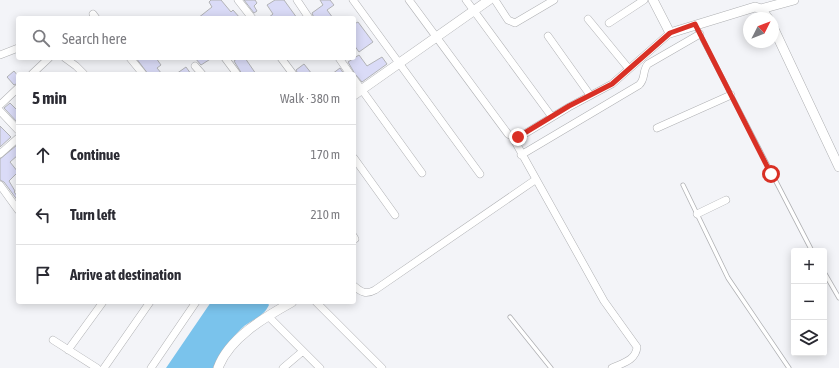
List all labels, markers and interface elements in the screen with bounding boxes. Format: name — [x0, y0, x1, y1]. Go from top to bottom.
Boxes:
north arrow — [743, 12, 779, 48]
search box — [16, 16, 356, 60]
icon: search — [30, 27, 52, 49]
text: Search here — [62, 30, 127, 47]
text: 5 min — [32, 88, 67, 108]
text: Walk · 380 m — [280, 91, 340, 106]
route end — [509, 128, 527, 146]
icon: ahead — [32, 144, 54, 166]
text: Continue — [70, 146, 120, 163]
text: 170 m — [311, 147, 340, 162]
route start — [762, 165, 780, 183]
icon: left — [32, 204, 54, 226]
text: Turn left — [70, 206, 116, 223]
text: 210 m — [311, 207, 340, 222]
map controls — [791, 248, 827, 356]
button: + — [791, 248, 827, 284]
icon: arrive — [32, 264, 54, 286]
text: Arrive at destination — [70, 266, 181, 283]
button: − — [791, 284, 827, 320]
button: layers — [791, 320, 827, 356]

